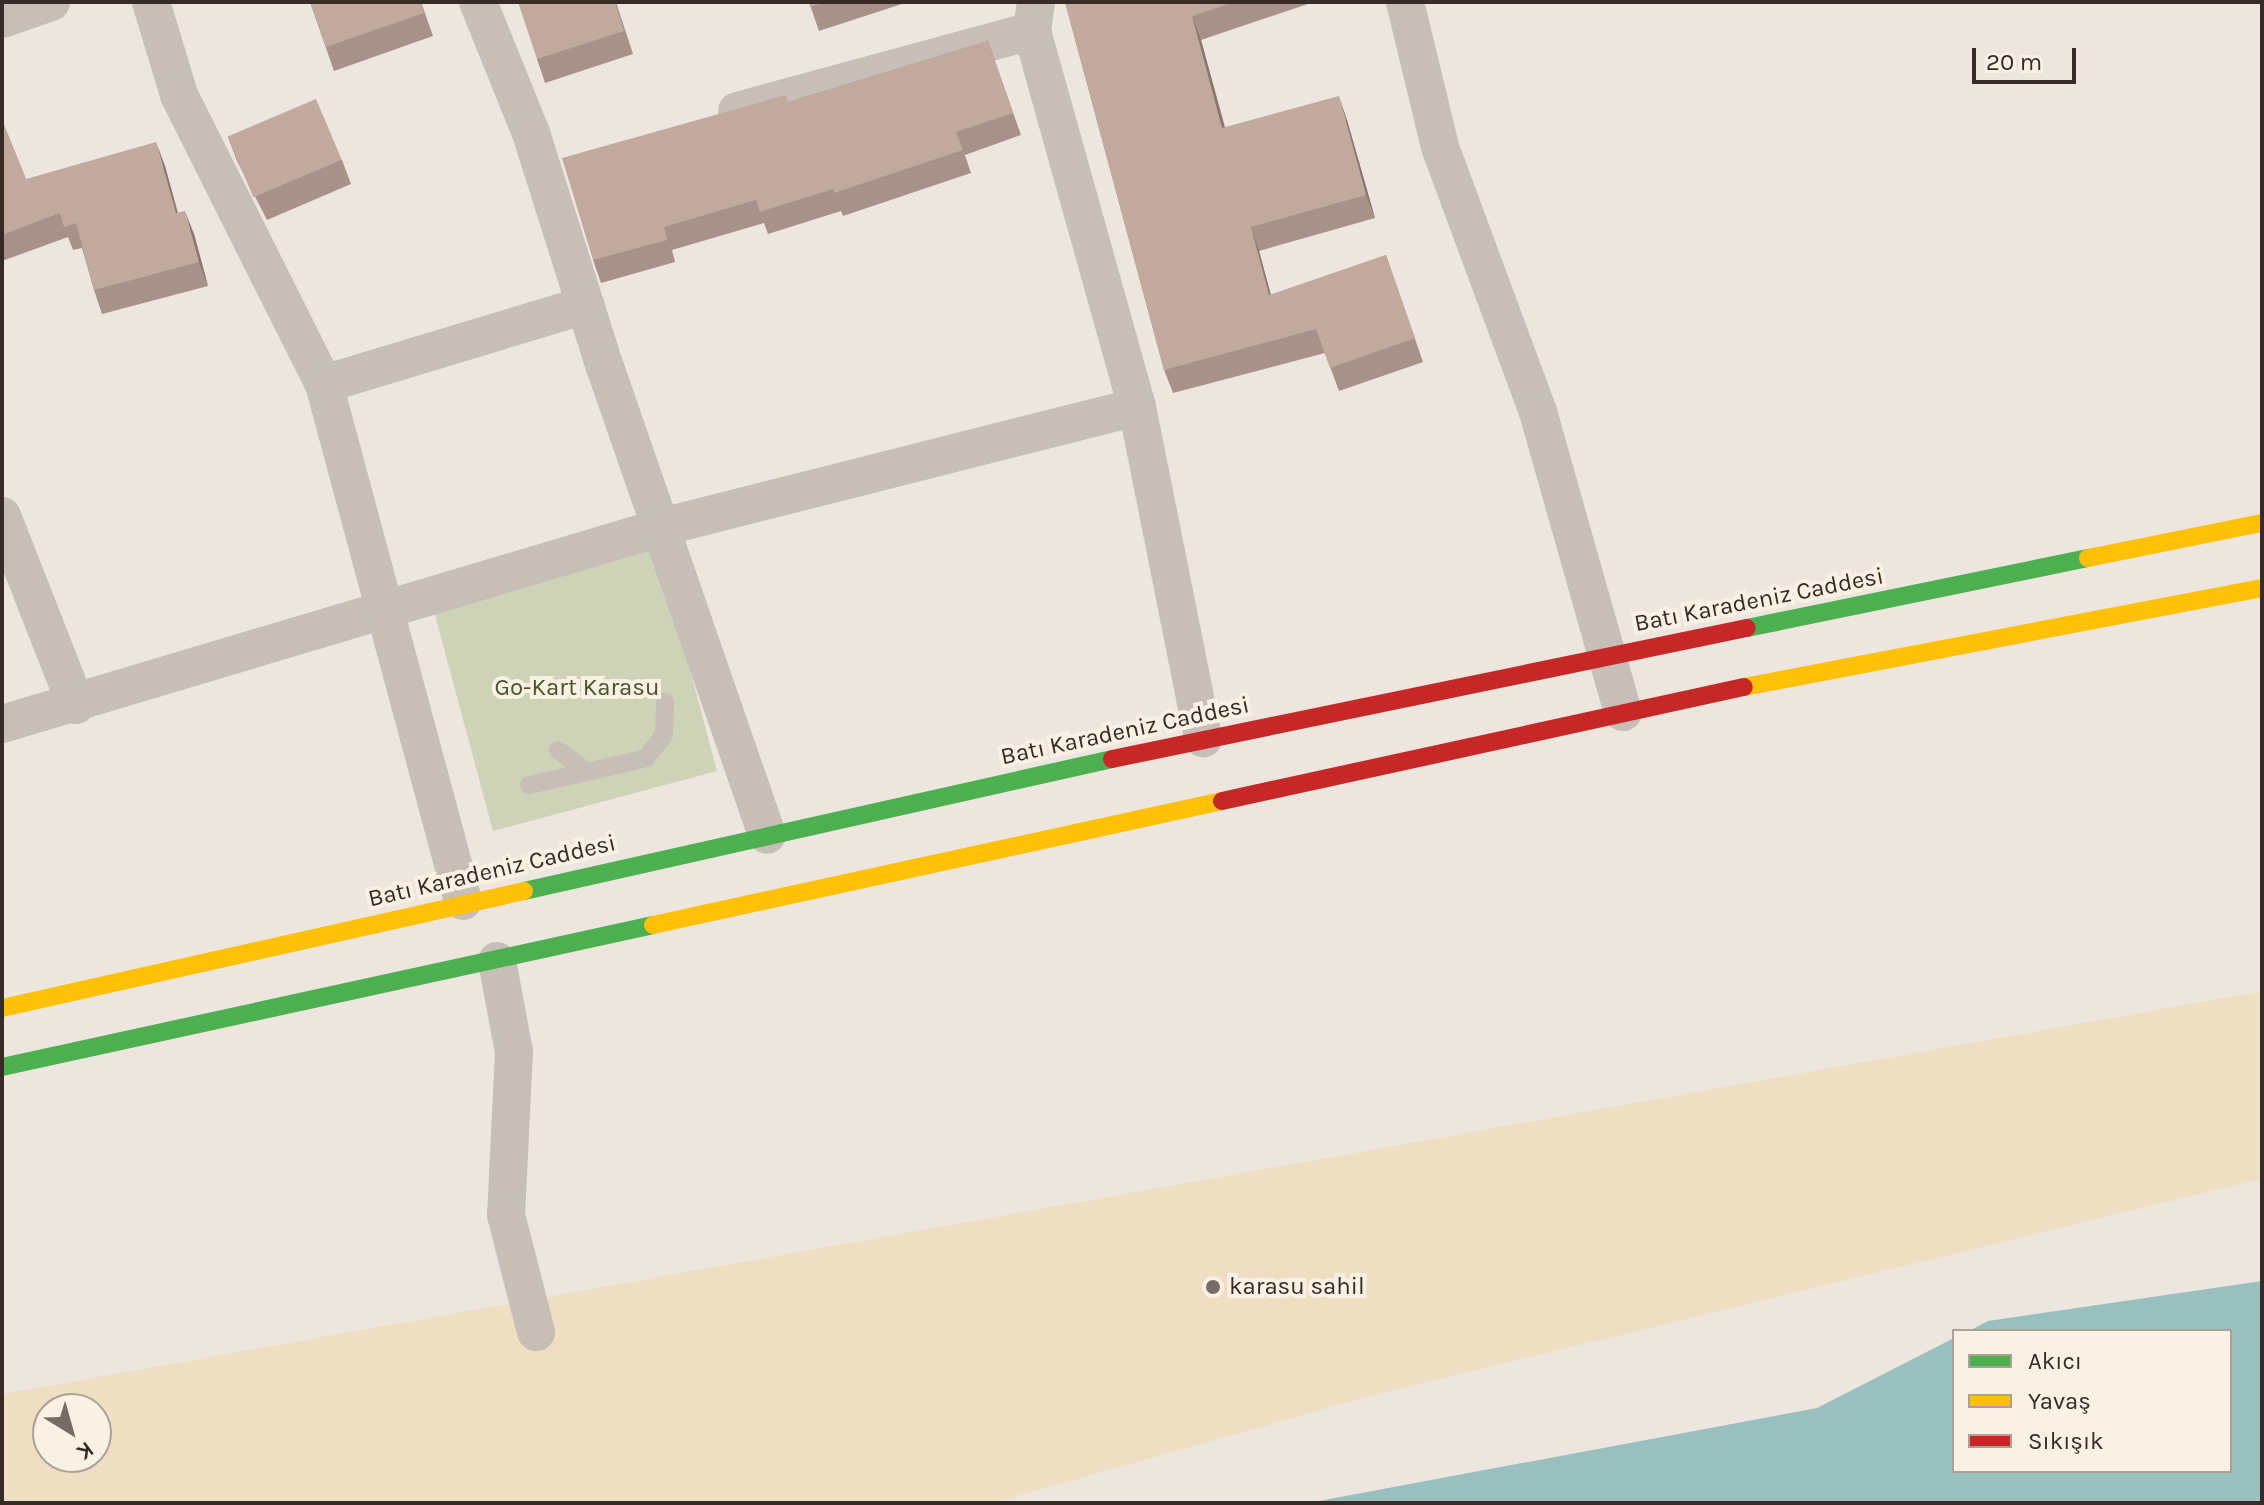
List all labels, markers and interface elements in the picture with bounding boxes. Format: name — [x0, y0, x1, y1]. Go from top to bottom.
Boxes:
scale bar — [1976, 32, 2080, 82]
text: 20 m — [1986, 48, 2042, 76]
street label: Batı Karadeniz Caddesi — [1632, 562, 1886, 638]
park label: Go-Kart Karasu — [495, 674, 659, 702]
street label: Batı Karadeniz Caddesi — [998, 691, 1252, 771]
street label: Batı Karadeniz Caddesi — [365, 828, 619, 914]
place label: karasu sahil — [1229, 1273, 1365, 1301]
marker: karasu sahil — [1204, 1278, 1222, 1296]
legend — [1952, 1329, 2232, 1473]
text: Akıcı — [2028, 1347, 2082, 1375]
text: Yavaş — [2028, 1387, 2091, 1415]
north arrow — [32, 1393, 112, 1473]
text: Sıkışık — [2028, 1427, 2104, 1455]
text: K — [72, 1436, 99, 1465]

